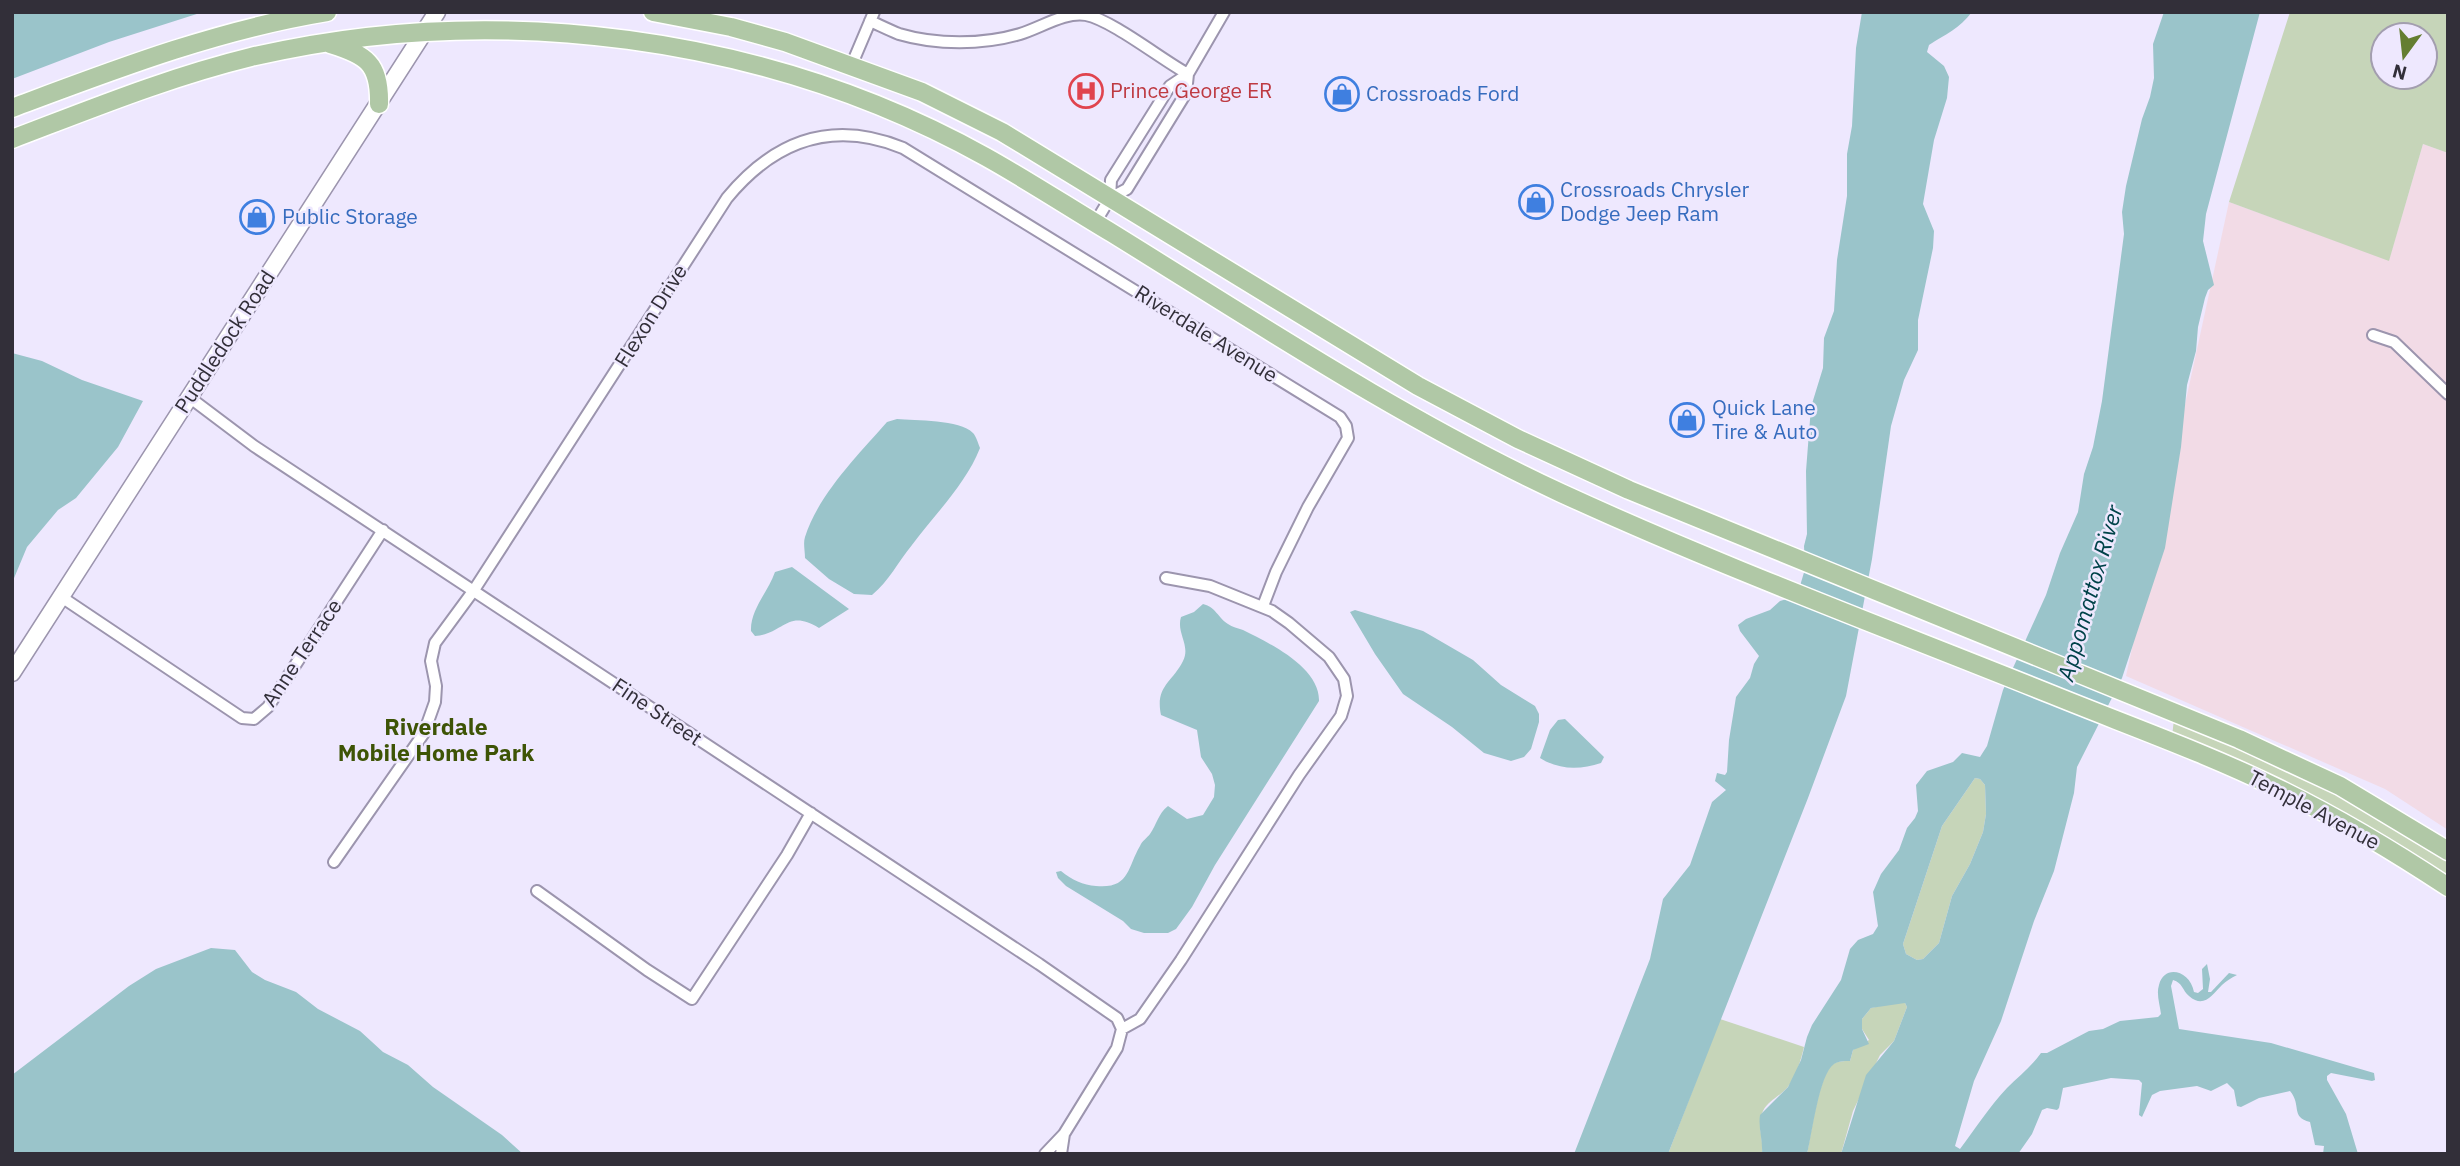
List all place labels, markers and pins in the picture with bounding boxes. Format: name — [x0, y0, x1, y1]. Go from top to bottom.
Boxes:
hospital icon: Prince George ER — [1067, 72, 1105, 110]
shop icon: Crossroads Ford — [1323, 75, 1361, 113]
place label: Prince George ER — [1110, 76, 1273, 104]
place label: Crossroads Ford — [1366, 79, 1519, 107]
place label: Crossroads Chrysler Dodge Jeep Ram — [1560, 175, 1749, 227]
shop icon: Crossroads Chrysler Dodge Jeep Ram — [1517, 183, 1555, 221]
shop icon: Public Storage — [238, 198, 276, 236]
place label: Public Storage — [282, 202, 418, 230]
place label: Quick Lane Tire & Auto — [1712, 393, 1817, 445]
shop icon: Quick Lane Tire & Auto — [1668, 401, 1706, 439]

